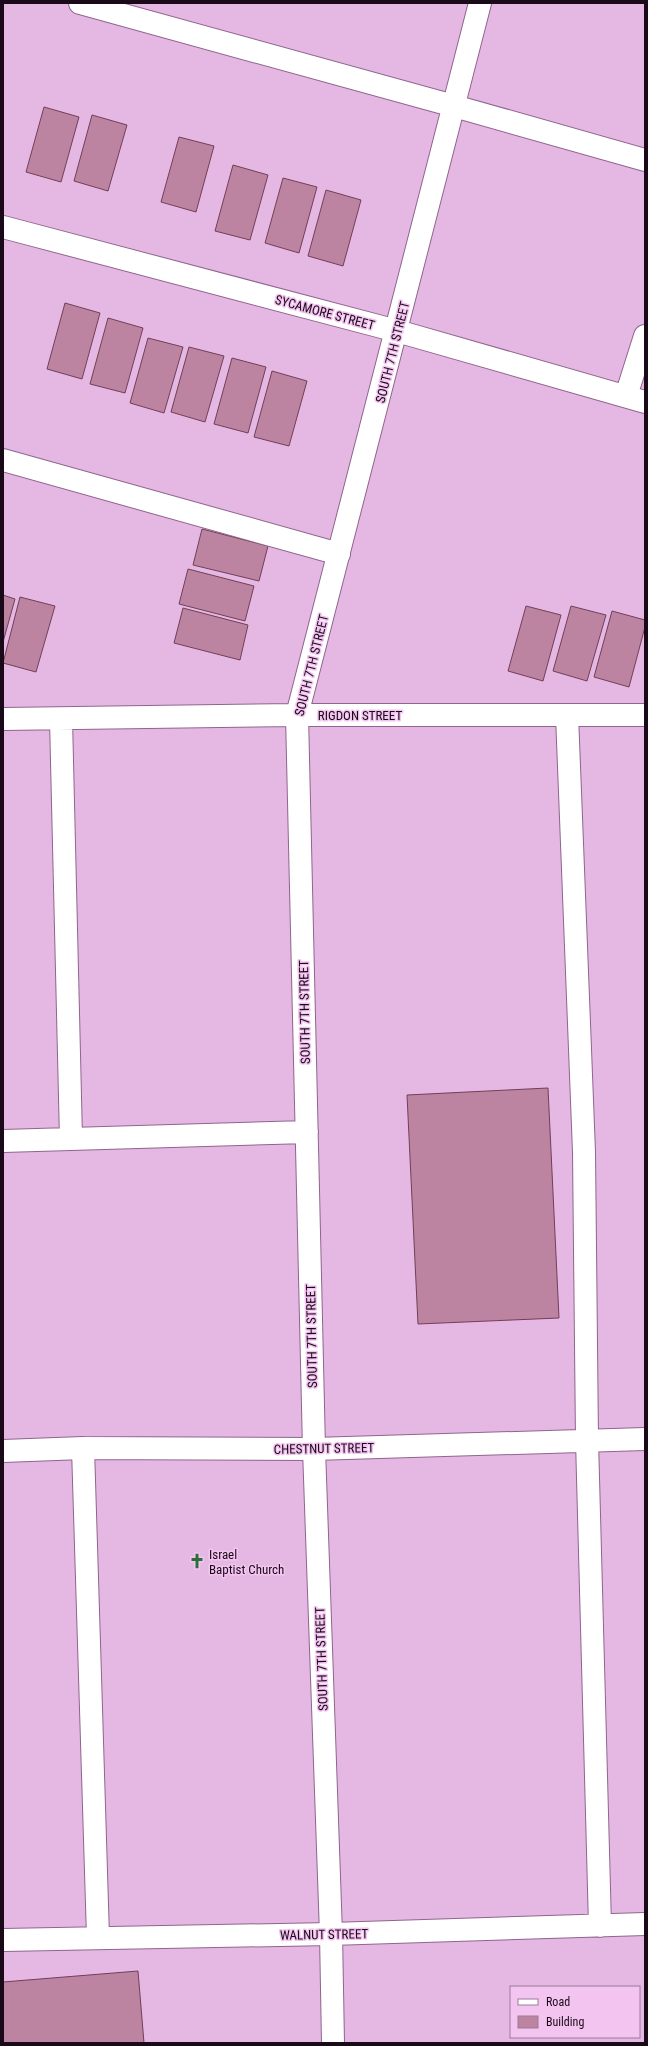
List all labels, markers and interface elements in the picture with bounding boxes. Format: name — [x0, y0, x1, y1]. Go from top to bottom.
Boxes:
street label: SYCAMORE STREET — [273, 292, 377, 333]
street label: SOUTH 7TH STREET — [373, 300, 412, 404]
street label: SOUTH 7TH STREET — [292, 613, 331, 717]
street label: RIGDON STREET — [318, 708, 402, 723]
street label: SOUTH 7TH STREET — [296, 960, 313, 1064]
street label: SOUTH 7TH STREET — [303, 1284, 320, 1388]
street label: CHESTNUT STREET — [274, 1440, 375, 1457]
place label: Israel Baptist Church — [209, 1547, 284, 1577]
church icon: Israel Baptist Church — [188, 1552, 206, 1570]
street label: SOUTH 7TH STREET — [312, 1606, 331, 1711]
street label: WALNUT STREET — [280, 1926, 369, 1943]
legend — [510, 1986, 640, 2038]
text: Road — [546, 1995, 570, 2009]
text: Building — [546, 2015, 584, 2029]

